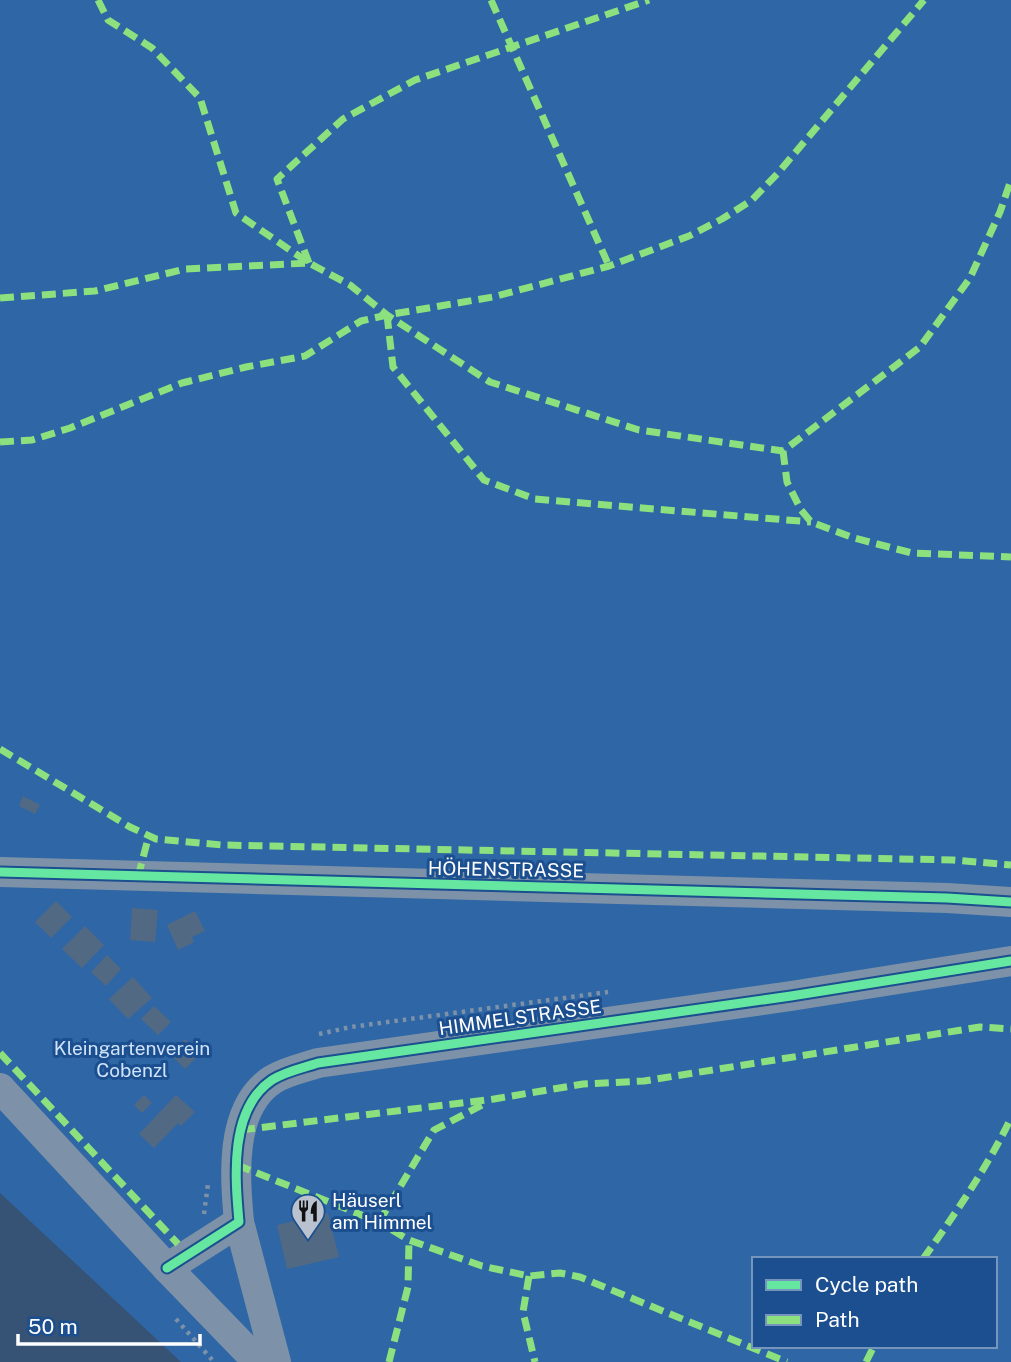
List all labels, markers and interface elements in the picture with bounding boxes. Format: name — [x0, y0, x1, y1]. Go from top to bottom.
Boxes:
street label: HÖHENSTRASSE — [428, 857, 584, 881]
street label: HIMMELSTRASSE — [437, 995, 603, 1039]
park label: Kleingartenverein Cobenzl — [54, 1037, 210, 1081]
place label: Häuserl am Himmel — [332, 1189, 432, 1233]
restaurant icon: Häuserl am Himmel — [289, 1192, 327, 1241]
legend — [752, 1257, 997, 1348]
text: Cycle path — [815, 1272, 918, 1297]
scale bar — [18, 1302, 200, 1346]
text: Path — [815, 1307, 860, 1332]
text: 50 m — [28, 1314, 78, 1339]

